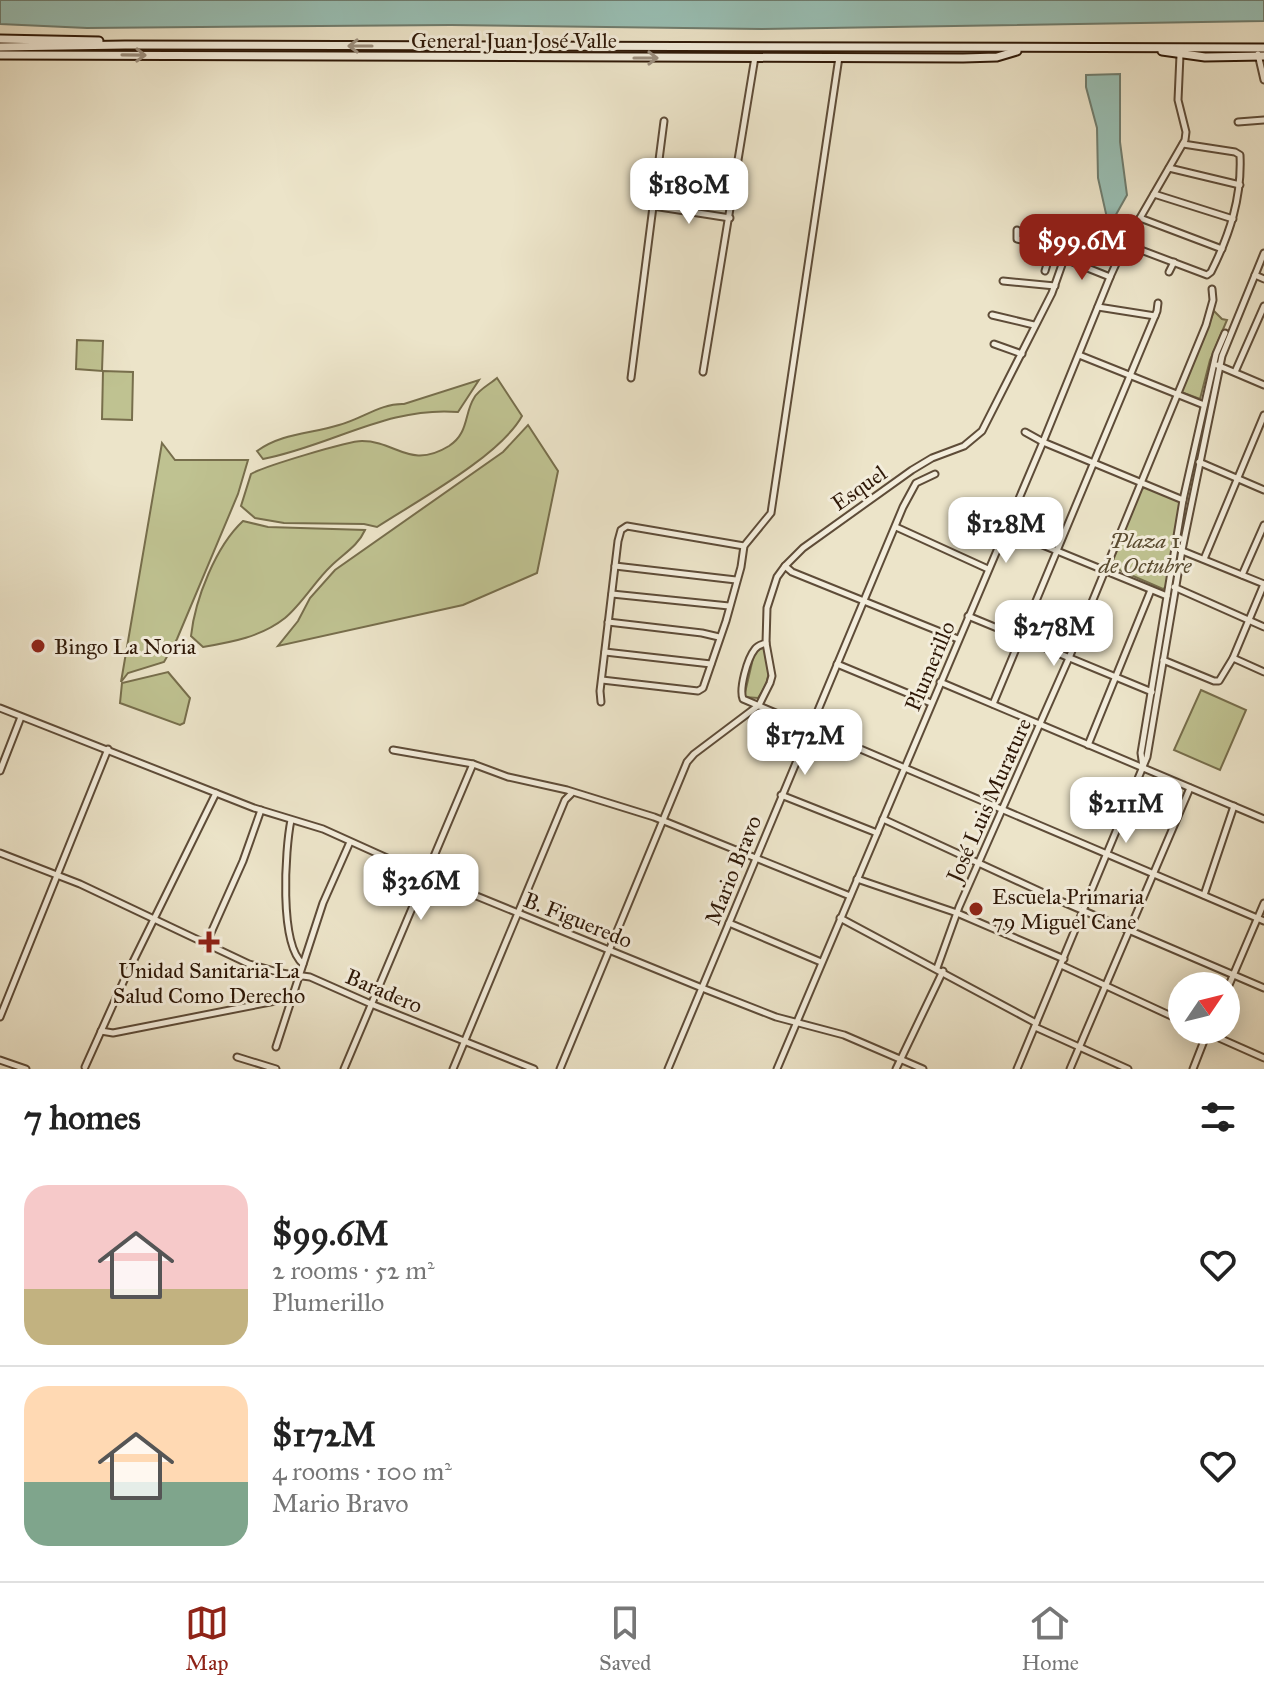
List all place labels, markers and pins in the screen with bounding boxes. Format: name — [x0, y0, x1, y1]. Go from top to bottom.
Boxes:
pin: $180M — [633, 158, 745, 226]
pin: $99.6M — [1017, 214, 1147, 282]
pin: $128M — [950, 497, 1062, 565]
pin: $278M — [998, 600, 1110, 668]
place label: Bingo La Noria — [54, 633, 197, 660]
marker: Bingo La Noria — [29, 637, 47, 655]
pin: $172M — [749, 709, 861, 777]
pin: $211M — [1070, 777, 1182, 845]
pin: $326M — [365, 854, 477, 922]
place label: Escuela Primaria 79 Miguel Cane — [992, 883, 1145, 935]
marker: Escuela Primaria 79 Miguel Cane — [967, 900, 985, 918]
marker: Unidad Sanitaria La Salud Como Derecho — [198, 931, 220, 953]
place label: Unidad Sanitaria La Salud Como Derecho — [113, 957, 305, 1009]

